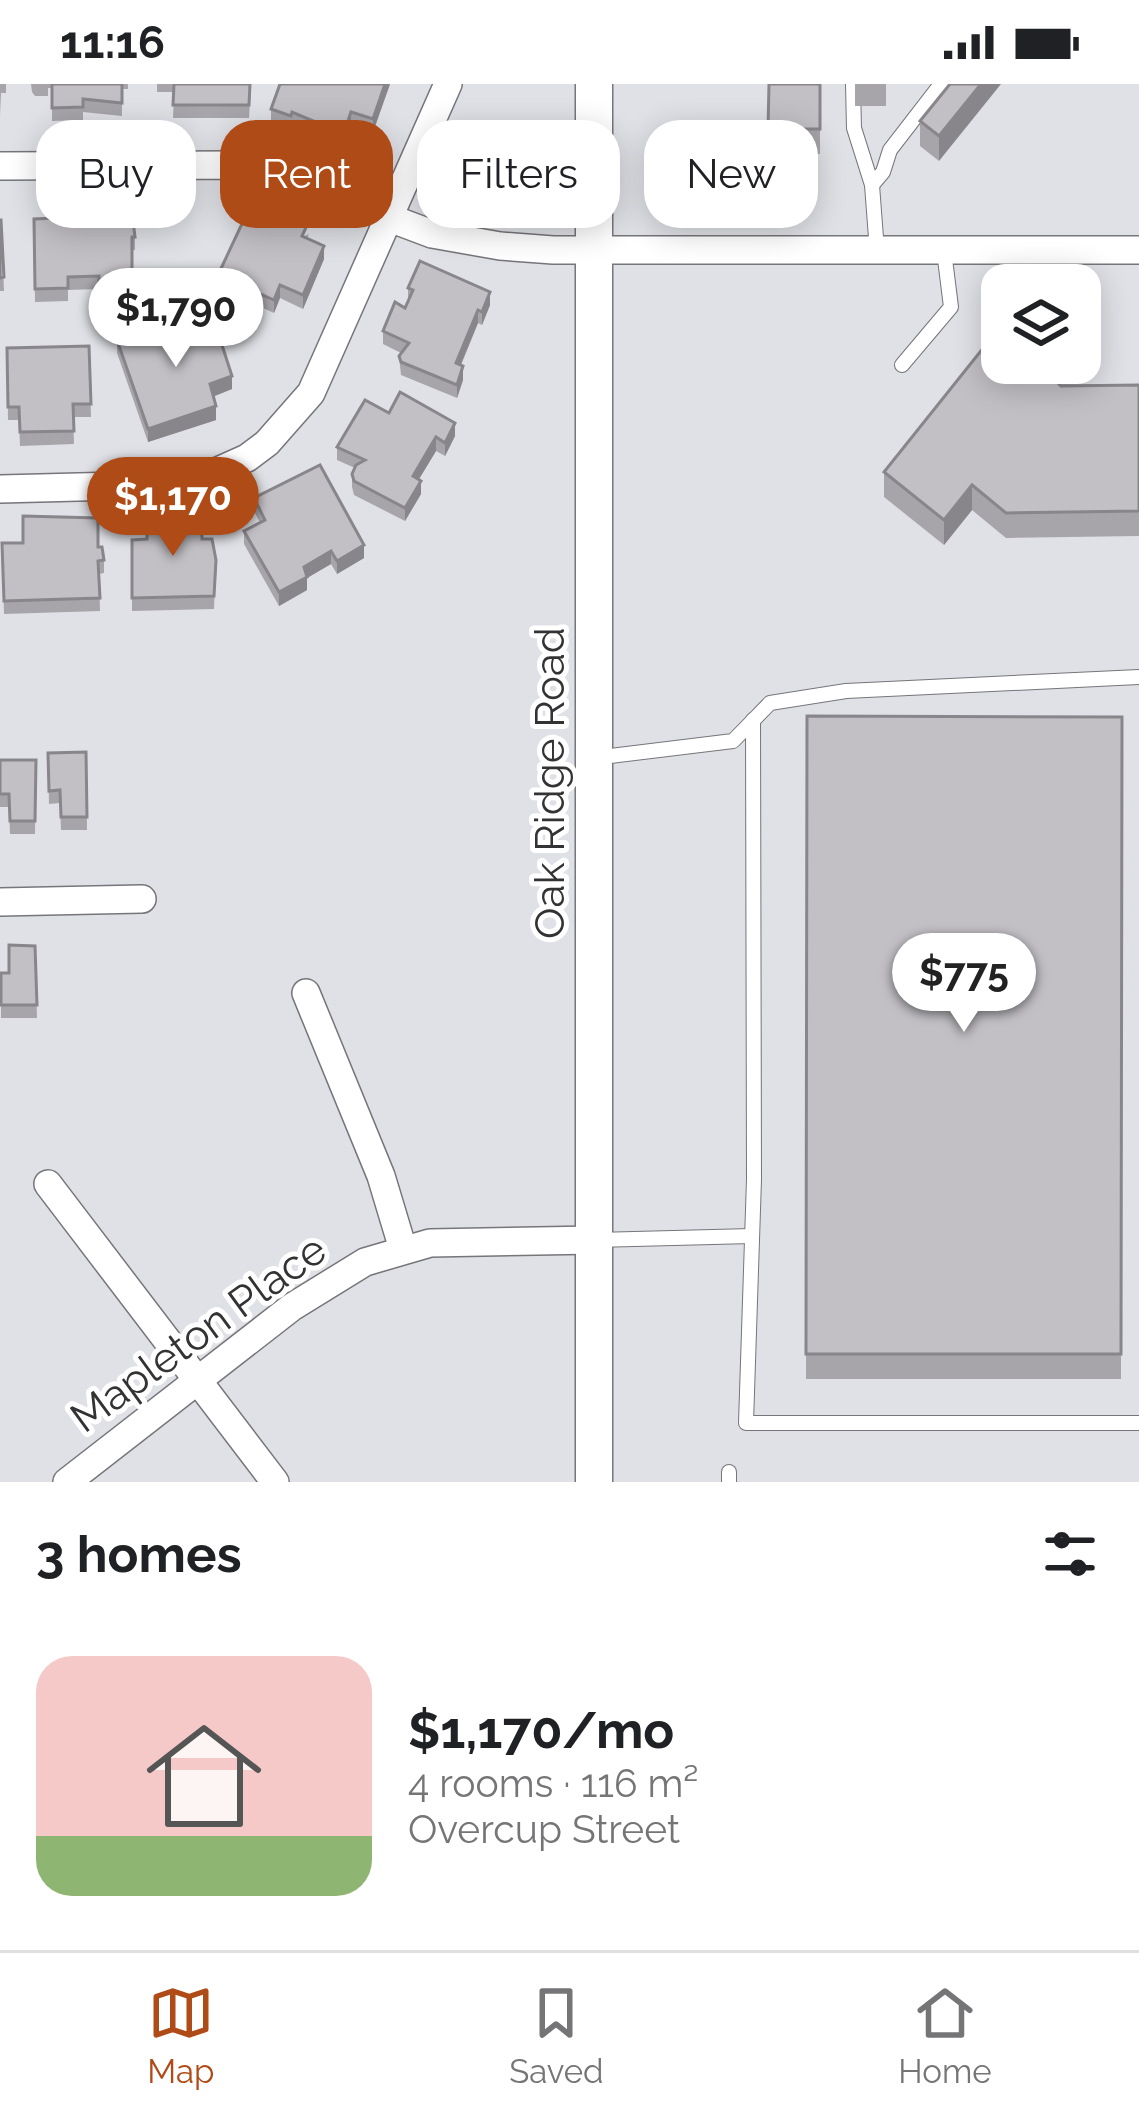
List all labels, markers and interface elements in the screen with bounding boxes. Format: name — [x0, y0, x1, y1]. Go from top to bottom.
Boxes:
text: 11:16 — [60, 16, 165, 69]
chip: Buy — [36, 120, 196, 228]
chip: Rent — [220, 120, 393, 228]
chip: Filters — [417, 120, 620, 228]
chip: New — [644, 120, 818, 228]
map controls — [981, 264, 1101, 384]
button: layers — [981, 264, 1101, 384]
pin: $1,790 — [78, 268, 274, 370]
text: $1,790 — [115, 284, 237, 330]
pin: $1,170 — [75, 457, 271, 559]
text: $1,170 — [114, 473, 232, 519]
street label: Oak Ridge Road — [525, 627, 574, 939]
pin: $775 — [893, 933, 1035, 1035]
text: $775 — [919, 949, 1009, 995]
street label: Mapleton Place — [61, 1224, 335, 1442]
icon: filters — [1037, 1521, 1103, 1587]
text: 3 homes — [36, 1524, 242, 1584]
text: $1,170/mo — [408, 1700, 674, 1760]
icon: home — [132, 1704, 276, 1848]
text: 4 rooms · 116 m² — [408, 1760, 698, 1806]
text: Overcup Street — [408, 1806, 680, 1852]
tab: Map — [147, 1980, 214, 2091]
tab: Saved — [509, 1980, 604, 2091]
tab: Home — [898, 1980, 992, 2091]

